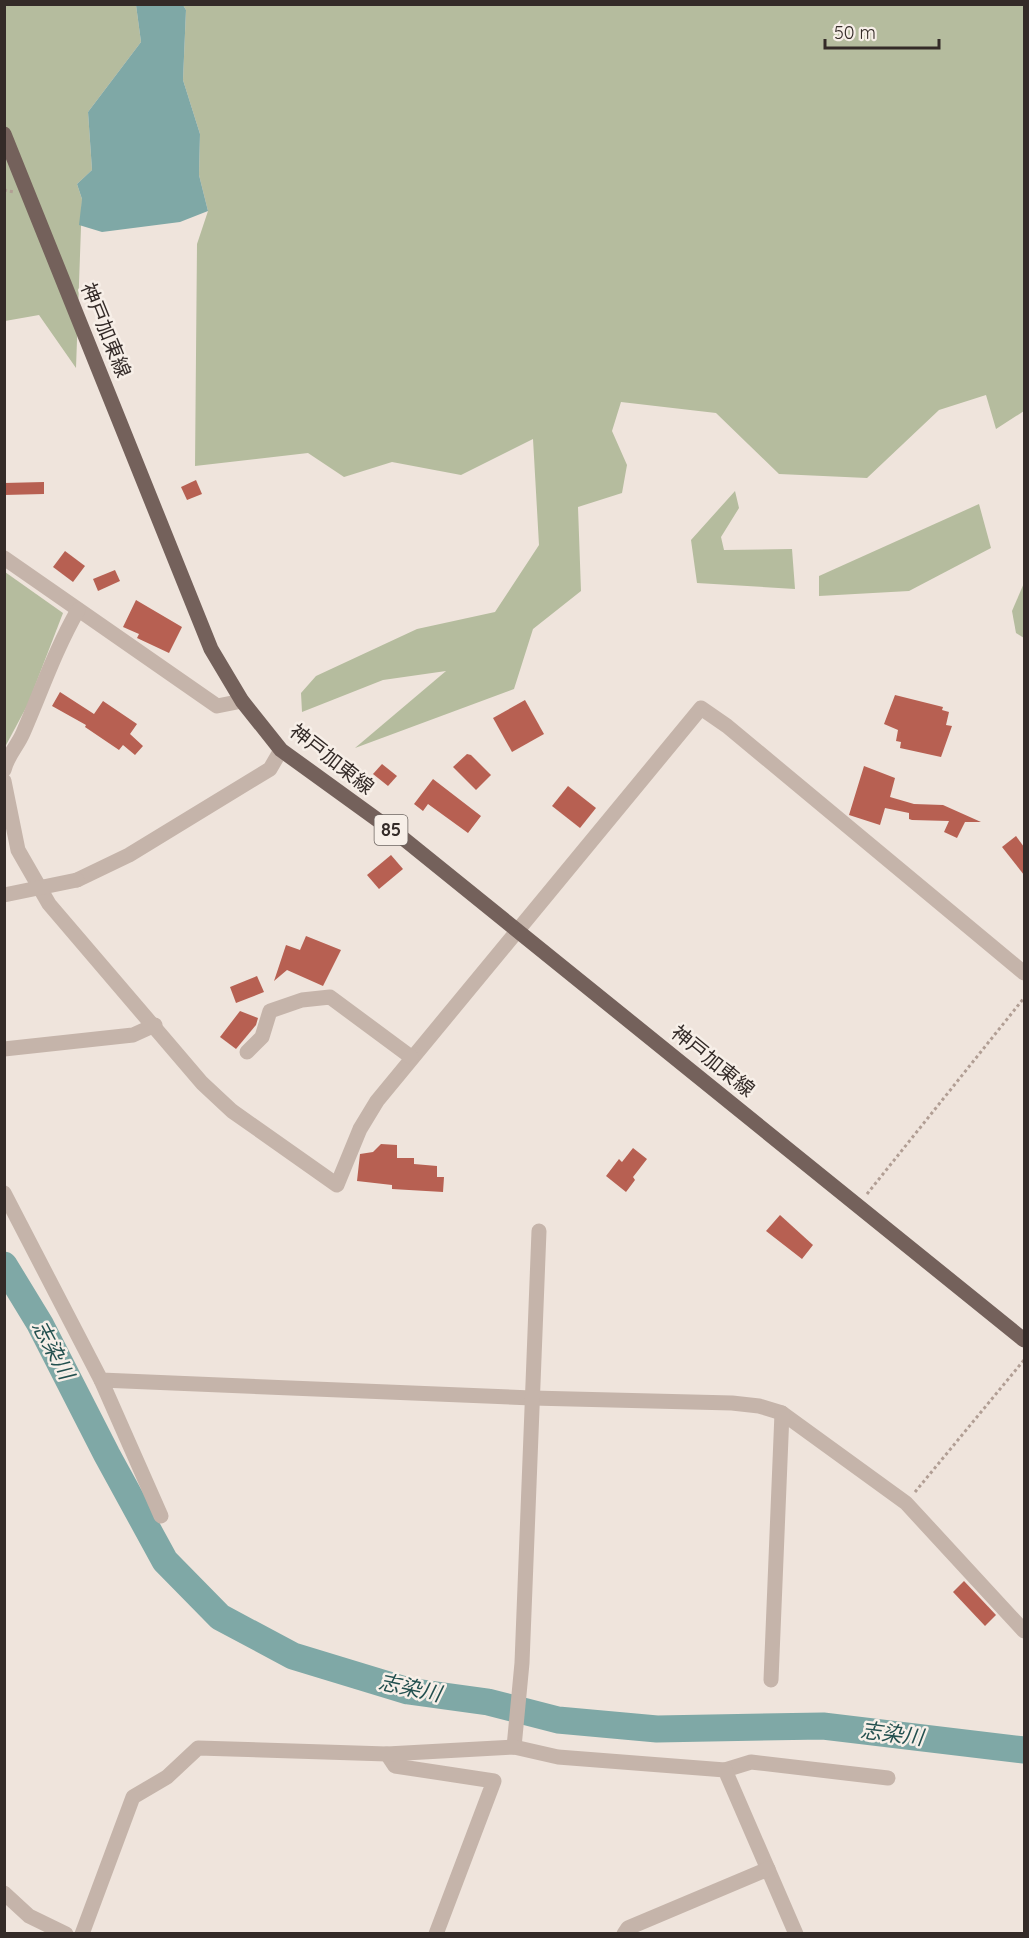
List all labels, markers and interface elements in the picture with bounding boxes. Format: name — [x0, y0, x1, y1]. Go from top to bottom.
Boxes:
scale bar — [825, 12, 939, 50]
text: 50 m — [834, 21, 876, 44]
street label: 神戸加東線 — [76, 279, 137, 381]
street label: 神戸加東線 — [285, 718, 379, 799]
road number: 85 — [374, 815, 408, 845]
street label: 神戸加東線 — [667, 1019, 760, 1102]
water label: 志染川 — [28, 1316, 81, 1385]
water label: 志染川 — [377, 1668, 446, 1707]
water label: 志染川 — [859, 1716, 927, 1750]

